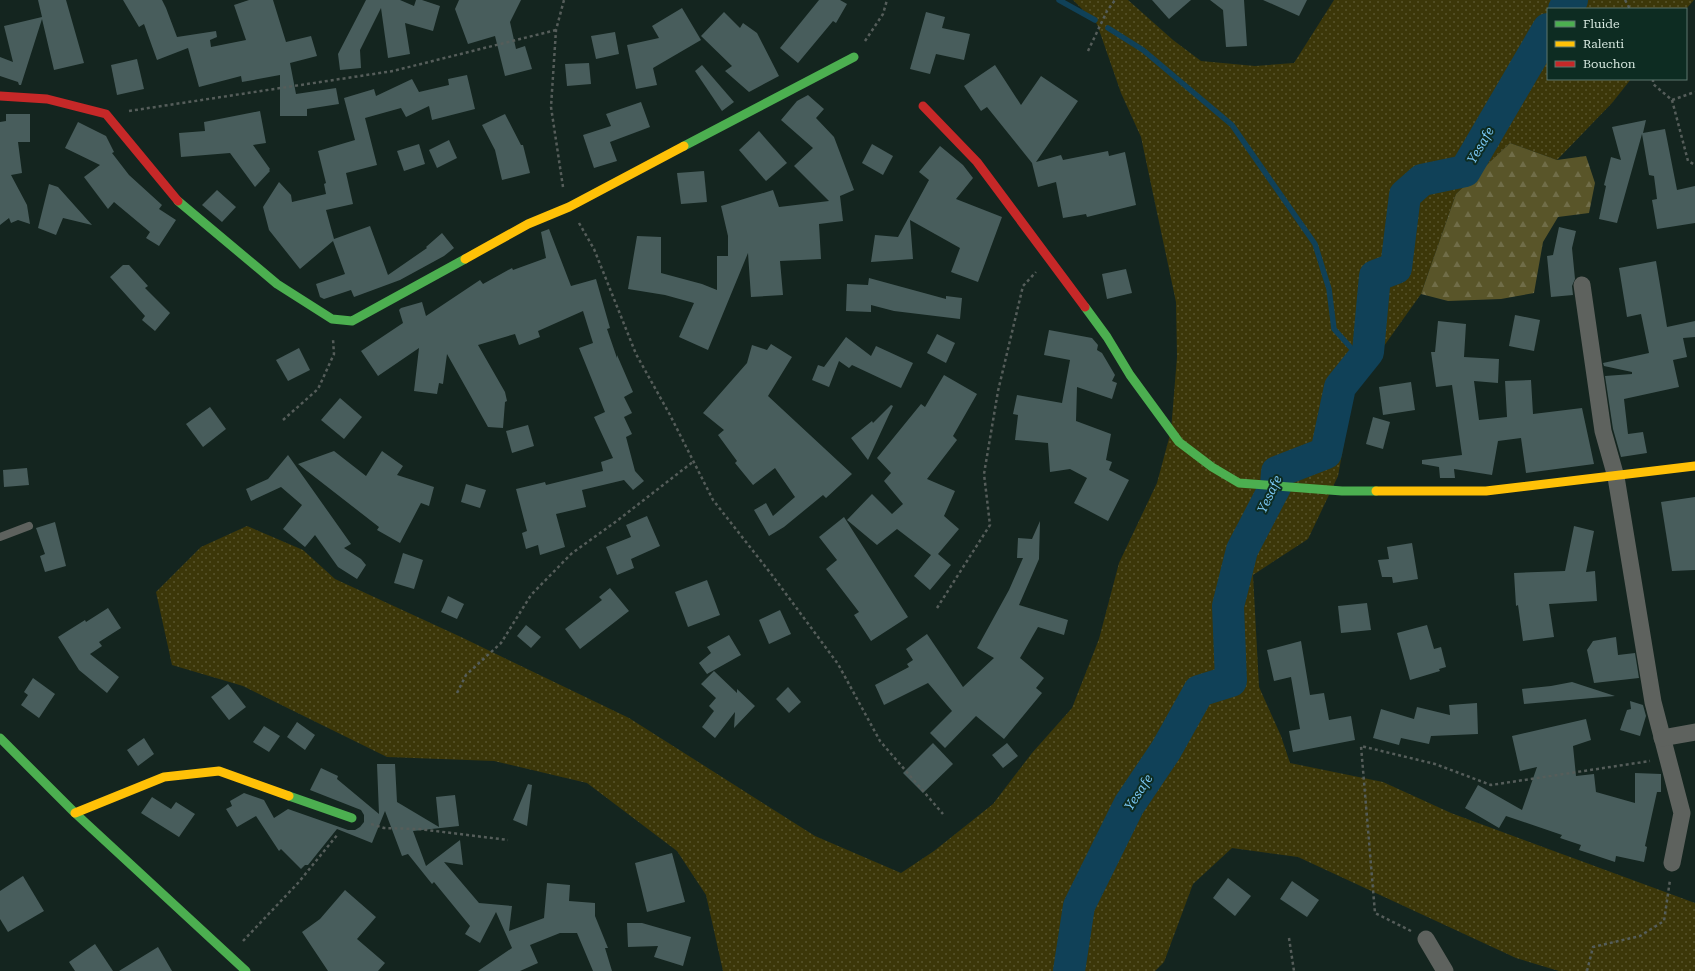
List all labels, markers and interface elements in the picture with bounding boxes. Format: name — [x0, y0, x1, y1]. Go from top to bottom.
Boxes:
legend — [1547, 8, 1687, 80]
text: Fluide — [1583, 17, 1620, 31]
text: Ralenti — [1583, 37, 1624, 51]
text: Bouchon — [1583, 57, 1636, 71]
water label: Yesafe — [1464, 124, 1497, 166]
water label: Yesafe — [1254, 473, 1285, 515]
water label: Yesafe — [1121, 771, 1156, 813]

